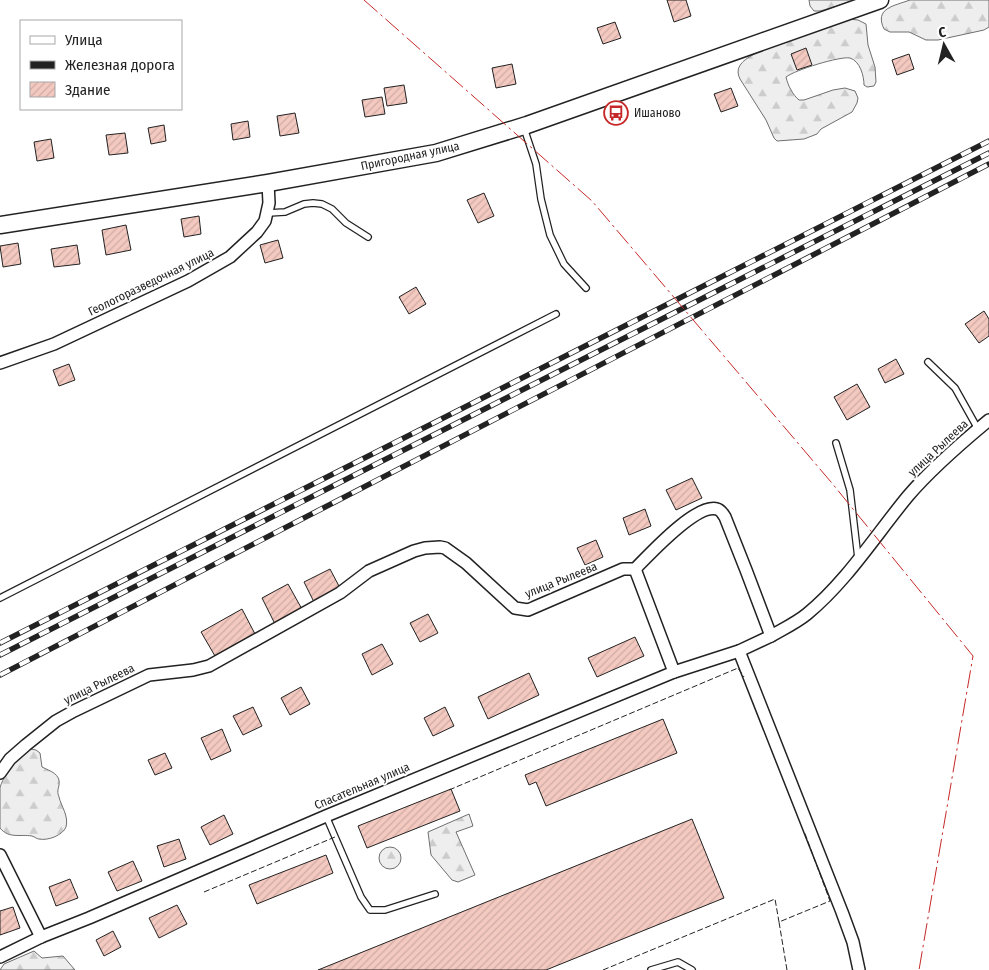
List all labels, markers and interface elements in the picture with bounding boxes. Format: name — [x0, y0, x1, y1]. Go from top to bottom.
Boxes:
legend — [20, 20, 182, 110]
north arrow — [919, 20, 969, 70]
text: С — [937, 24, 948, 42]
text: Улица — [64, 31, 103, 49]
text: Железная дорога — [65, 56, 175, 74]
text: Здание — [65, 81, 111, 99]
bus stop icon: Ишаново — [603, 100, 629, 126]
place label: Ишаново — [634, 106, 681, 120]
street label: Пригородная улица — [359, 139, 461, 173]
street label: Геологоразведочная улица — [86, 245, 216, 319]
street label: улица Рылеева — [905, 417, 971, 479]
street label: улица Рылеева — [523, 559, 599, 601]
street label: улица Рылеева — [61, 661, 137, 707]
street label: Спасательная улица — [312, 760, 412, 812]

